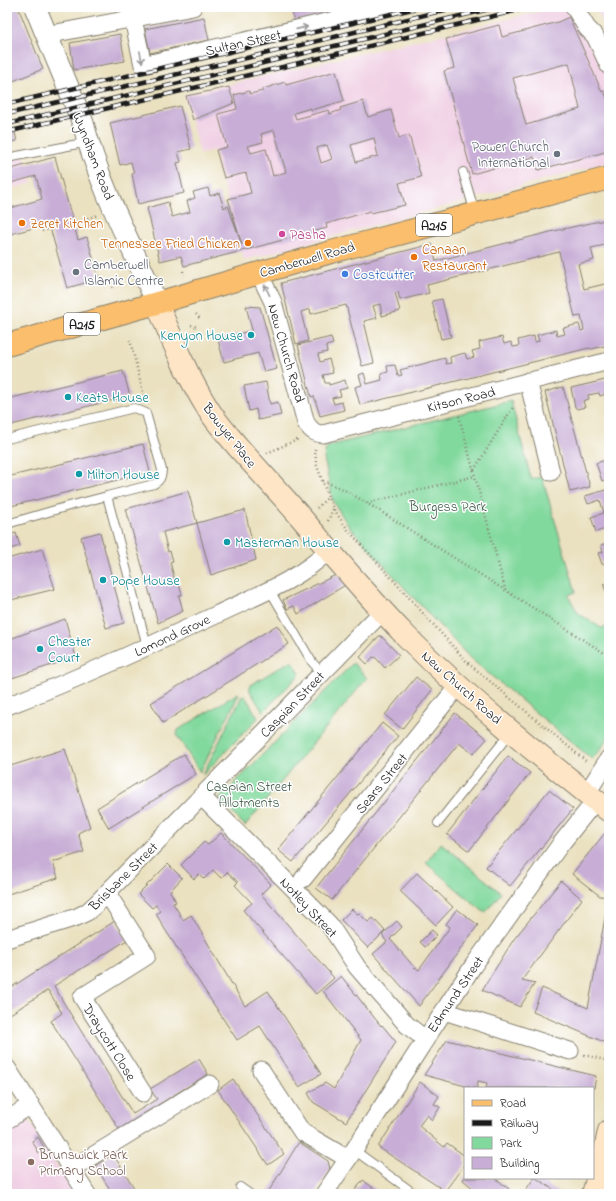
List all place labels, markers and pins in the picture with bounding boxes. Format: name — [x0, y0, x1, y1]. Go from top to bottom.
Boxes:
place label: Power Church International — [472, 137, 549, 174]
marker: Power Church International — [552, 149, 562, 159]
place label: Zeret Kitchen — [30, 214, 103, 235]
marker: Zeret Kitchen — [17, 218, 27, 228]
place label: Pasha — [290, 225, 326, 246]
marker: Pasha — [277, 229, 287, 239]
place label: Tennessee Fried Chicken — [101, 234, 240, 255]
marker: Tennessee Fried Chicken — [243, 238, 253, 248]
place label: Canaan Restaurant — [422, 240, 487, 277]
marker: Canaan Restaurant — [409, 252, 419, 262]
place label: Camberwell Islamic Centre — [84, 255, 164, 292]
place label: Costcutter — [353, 265, 415, 286]
marker: Camberwell Islamic Centre — [71, 267, 81, 277]
marker: Costcutter — [340, 269, 350, 279]
place label: Kenyon House — [160, 326, 244, 348]
marker: Kenyon House — [246, 330, 256, 340]
place label: Keats House — [76, 388, 149, 409]
marker: Keats House — [63, 392, 73, 402]
place label: Milton House — [87, 465, 160, 486]
marker: Milton House — [74, 469, 84, 479]
place label: Masterman House — [235, 533, 340, 554]
marker: Masterman House — [222, 537, 232, 547]
place label: Pope House — [111, 571, 180, 592]
marker: Pope House — [98, 575, 108, 585]
place label: Chester Court — [48, 632, 92, 669]
marker: Chester Court — [35, 644, 45, 654]
place label: Brunswick Park Primary School — [38, 1145, 128, 1183]
marker: Brunswick Park Primary School — [26, 1157, 36, 1167]

